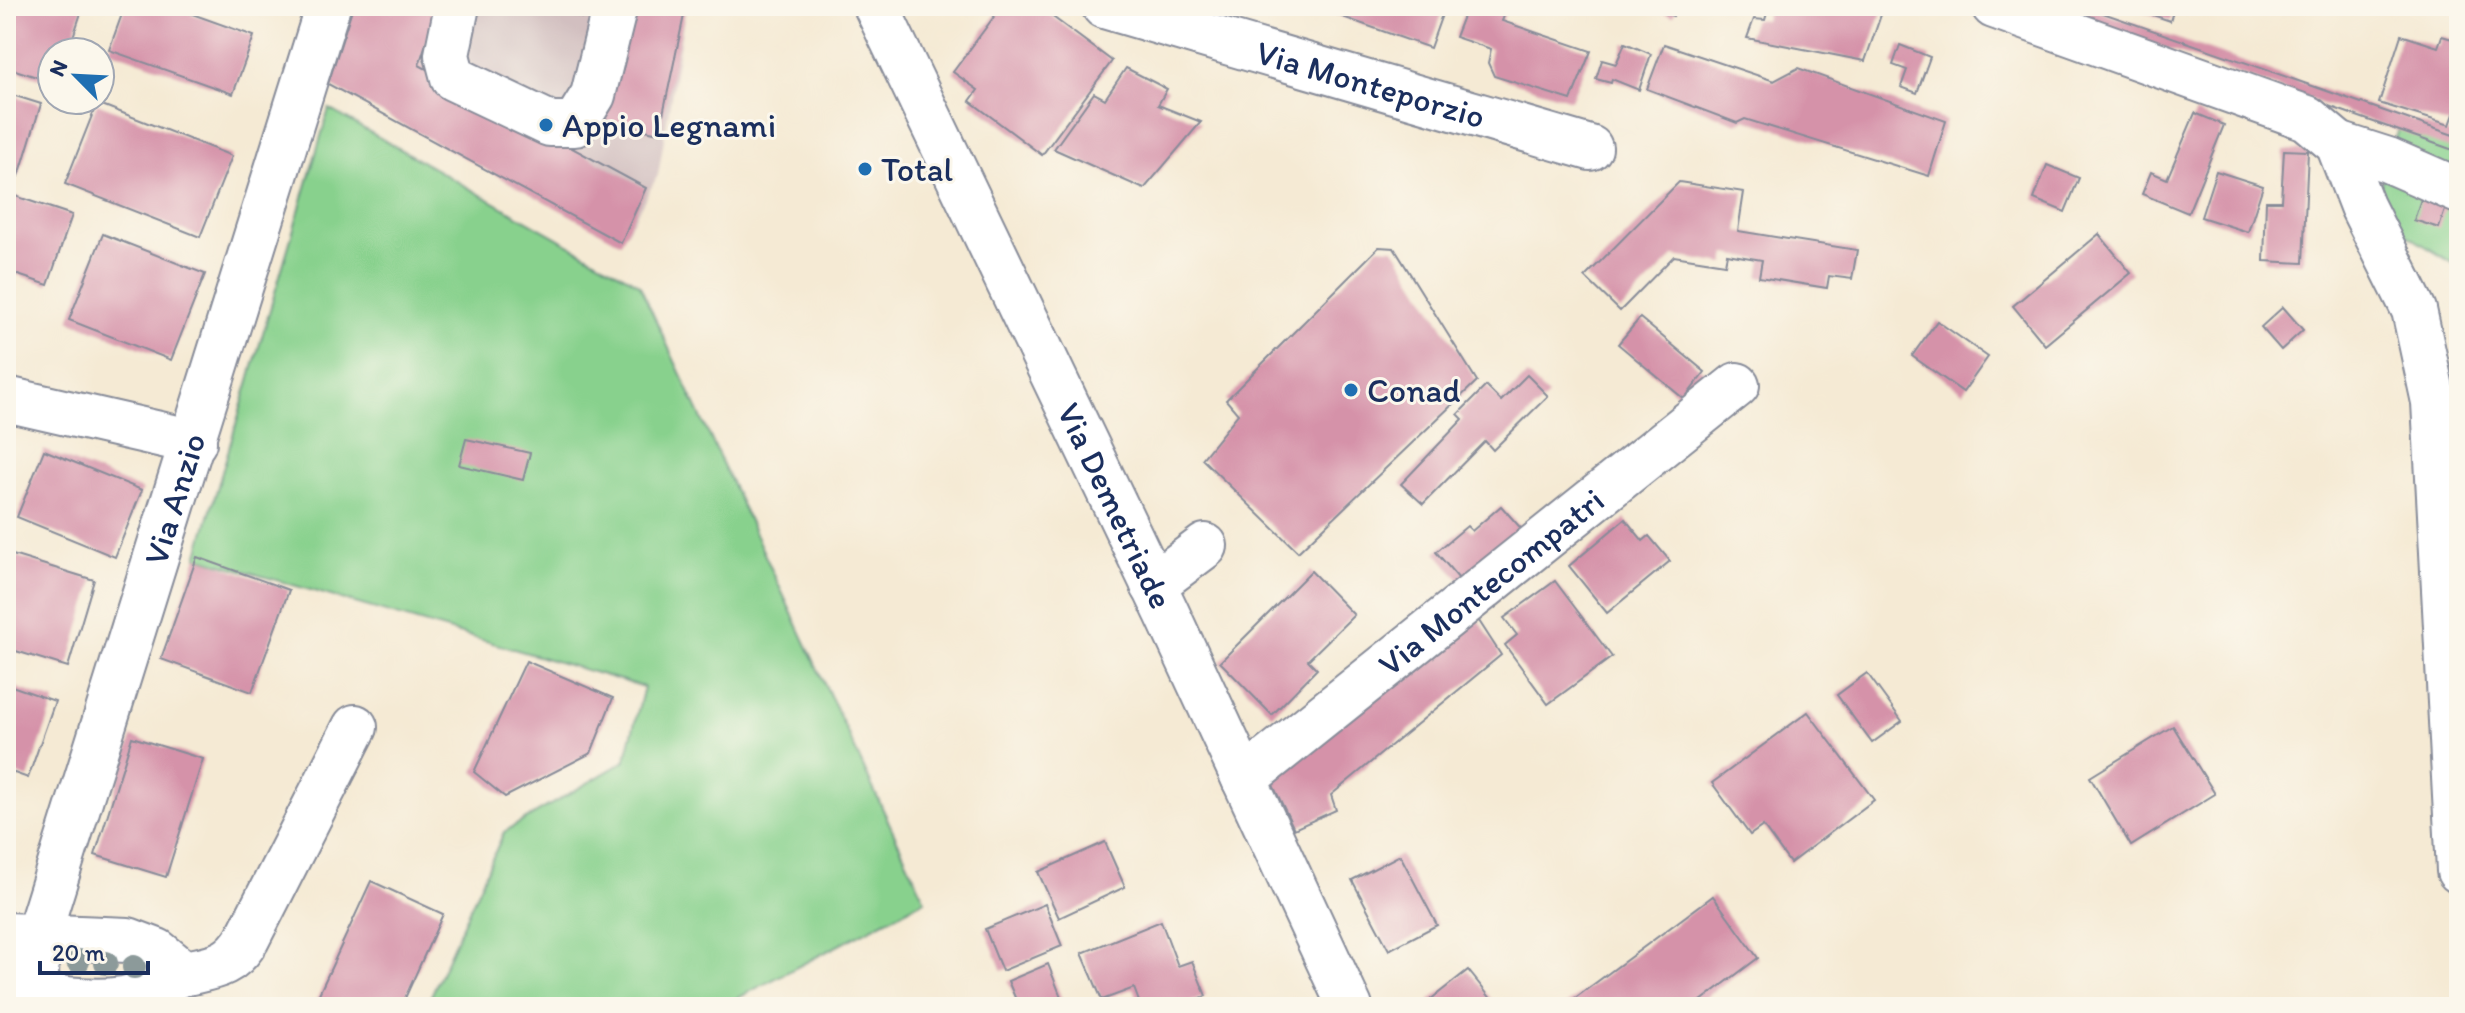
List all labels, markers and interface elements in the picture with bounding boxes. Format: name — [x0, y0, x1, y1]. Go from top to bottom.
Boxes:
street label: Via Monteporzio — [1252, 32, 1490, 137]
north arrow — [36, 36, 116, 116]
text: N — [43, 56, 74, 80]
place label: Appio Legnami — [562, 105, 776, 146]
marker: Appio Legnami — [537, 116, 555, 134]
place label: Total — [881, 149, 953, 190]
marker: Total — [856, 160, 874, 178]
place label: Conad — [1367, 370, 1460, 411]
marker: Conad — [1342, 381, 1360, 399]
street label: Via Demetriade — [1048, 396, 1182, 615]
street label: Via Anzio — [135, 428, 214, 570]
street label: Via Montecompatri — [1370, 480, 1612, 685]
scale bar — [40, 925, 148, 975]
text: 20 m — [52, 938, 105, 967]

